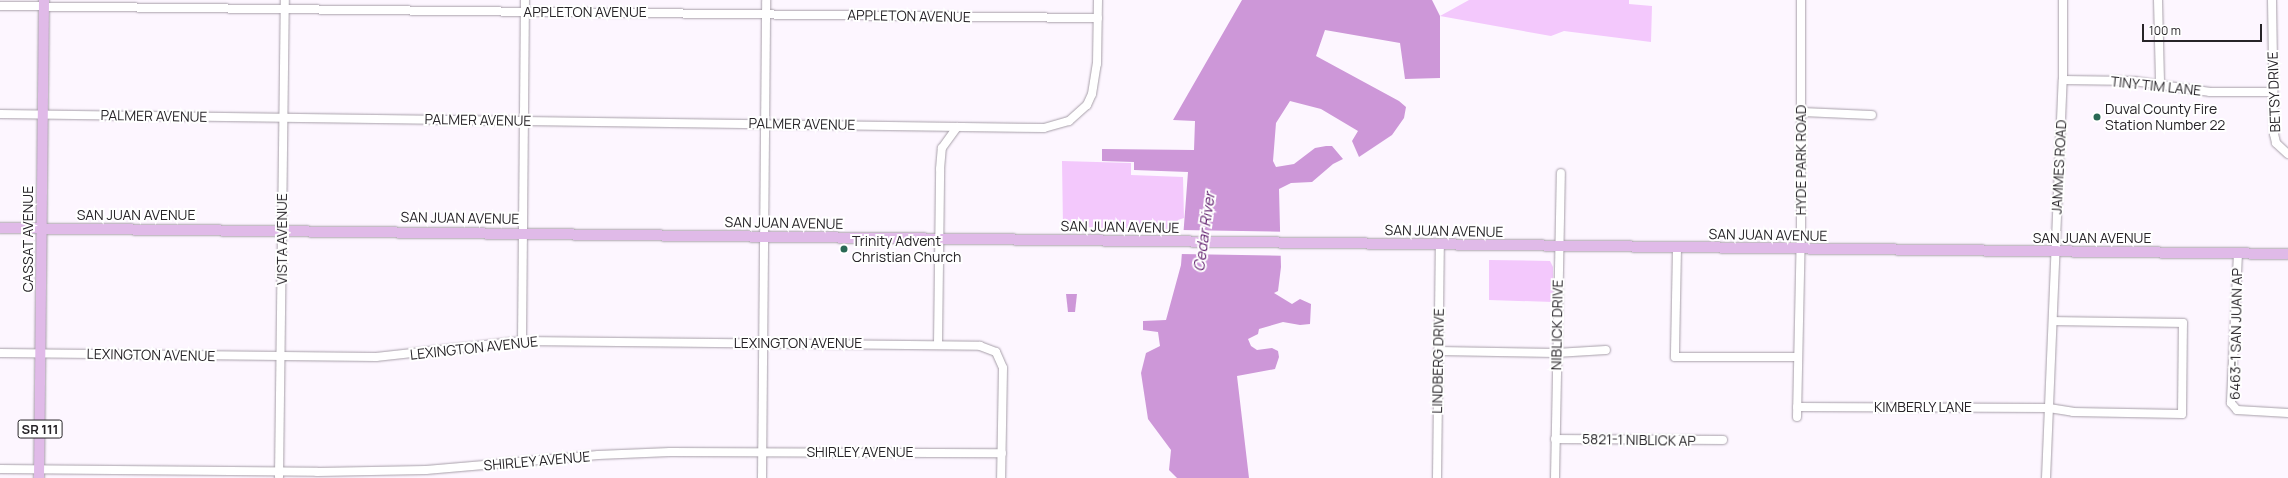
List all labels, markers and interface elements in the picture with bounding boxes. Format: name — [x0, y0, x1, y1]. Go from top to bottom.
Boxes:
street label: APPLETON AVENUE — [523, 4, 647, 20]
street label: APPLETON AVENUE — [847, 7, 971, 25]
scale bar — [2144, 16, 2264, 42]
text: 100 m — [2149, 22, 2181, 39]
street label: BETSY DRIVE — [2264, 51, 2284, 133]
street label: TINY TIM LANE — [2110, 73, 2202, 99]
place label: Duval County Fire Station Number 22 — [2105, 101, 2225, 134]
street label: HYDE PARK ROAD — [1793, 104, 1809, 216]
street label: PALMER AVENUE — [100, 107, 208, 125]
street label: PALMER AVENUE — [424, 111, 532, 129]
marker: Duval County Fire Station Number 22 — [2092, 112, 2102, 122]
street label: PALMER AVENUE — [748, 115, 856, 133]
street label: JAMMES ROAD — [2048, 119, 2070, 215]
street label: CASSAT AVENUE — [20, 186, 36, 292]
water label: Cedar River — [1190, 191, 1218, 273]
street label: VISTA AVENUE — [274, 193, 290, 285]
street label: SAN JUAN AVENUE — [77, 207, 195, 223]
street label: SAN JUAN AVENUE — [400, 209, 520, 227]
street label: SAN JUAN AVENUE — [724, 214, 844, 232]
street label: SAN JUAN AVENUE — [1060, 218, 1180, 236]
street label: SAN JUAN AVENUE — [1384, 222, 1504, 240]
street label: SAN JUAN AVENUE — [1708, 226, 1828, 244]
street label: SAN JUAN AVENUE — [2033, 230, 2151, 246]
place label: Trinity Advent Christian Church — [852, 233, 961, 266]
marker: Trinity Advent Christian Church — [839, 244, 849, 254]
street label: 6463-1 SAN JUAN AP — [2226, 268, 2246, 400]
street label: NIBLICK DRIVE — [1548, 279, 1566, 371]
street label: LINDBERG DRIVE — [1429, 308, 1447, 414]
street label: LEXINGTON AVENUE — [409, 333, 539, 363]
street label: LEXINGTON AVENUE — [734, 335, 862, 351]
street label: LEXINGTON AVENUE — [87, 345, 215, 365]
street label: KIMBERLY LANE — [1874, 399, 1972, 415]
road number: SR 111 — [17, 418, 63, 440]
street label: 5821-1 NIBLICK AP — [1582, 431, 1696, 449]
street label: SHIRLEY AVENUE — [806, 444, 914, 460]
street label: SHIRLEY AVENUE — [483, 448, 591, 474]

